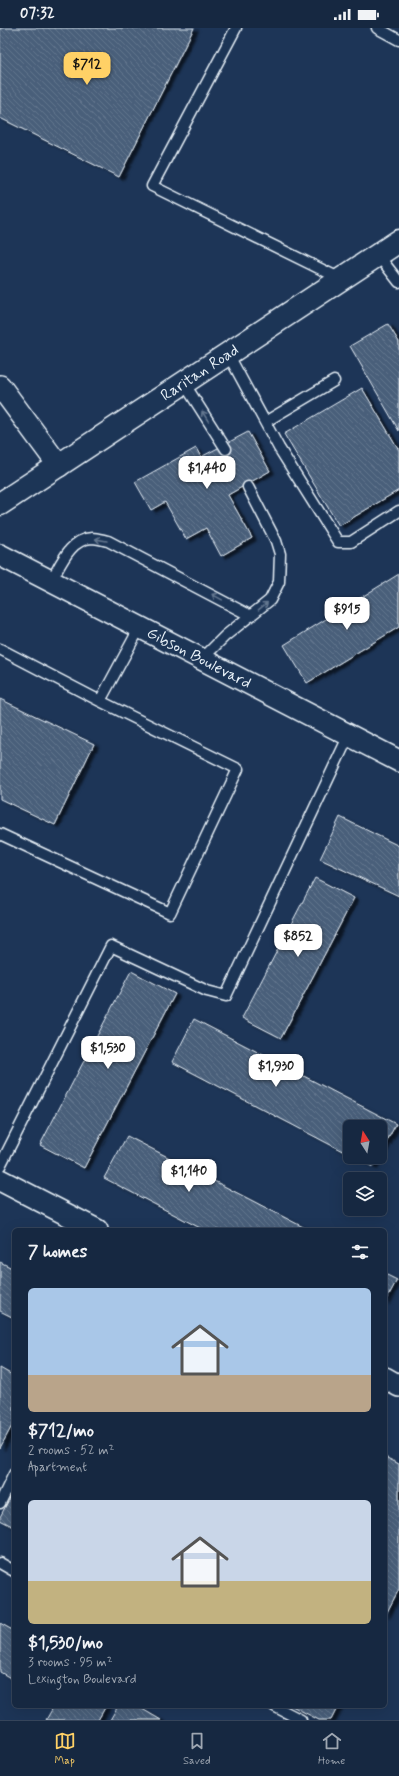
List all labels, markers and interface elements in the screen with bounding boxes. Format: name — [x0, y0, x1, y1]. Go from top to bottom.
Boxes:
text: 07:32 — [20, 4, 55, 24]
pin: $712 — [63, 52, 111, 86]
text: $712 — [73, 56, 101, 73]
street label: Raritan Road — [156, 339, 243, 406]
one-way arrow — [200, 410, 208, 422]
pin: $1,440 — [174, 456, 240, 490]
text: $1,440 — [187, 460, 227, 477]
one-way arrow — [95, 536, 108, 544]
one-way arrow — [211, 593, 223, 601]
pin: $915 — [323, 597, 371, 631]
one-way arrow — [258, 601, 268, 611]
text: $915 — [334, 601, 360, 618]
street label: Gibson Boulevard — [143, 622, 255, 693]
pin: $852 — [274, 924, 322, 958]
text: $852 — [283, 928, 313, 945]
pin: $1,530 — [75, 1036, 141, 1070]
text: $1,530 — [90, 1040, 126, 1057]
pin: $1,930 — [243, 1054, 309, 1088]
text: $1,930 — [258, 1058, 294, 1075]
north arrow — [343, 1120, 387, 1164]
map controls — [343, 1120, 387, 1216]
pin: $1,140 — [156, 1159, 222, 1193]
text: $1,140 — [171, 1163, 207, 1180]
button: layers — [343, 1172, 387, 1216]
text: 7 homes — [28, 1241, 87, 1263]
icon: filters — [349, 1241, 371, 1263]
icon: home — [164, 1314, 236, 1386]
text: $712/mo — [28, 1420, 94, 1442]
text: 2 rooms · 52 m² — [28, 1442, 114, 1459]
text: Apartment — [28, 1459, 87, 1476]
icon: home — [164, 1526, 236, 1598]
text: $1,530/mo — [28, 1632, 103, 1654]
text: 3 rooms · 95 m² — [28, 1654, 112, 1671]
text: Lexington Boulevard — [28, 1671, 137, 1688]
tab: Map — [54, 1730, 76, 1768]
tab: Saved — [183, 1730, 211, 1768]
tab: Home — [318, 1730, 345, 1768]

